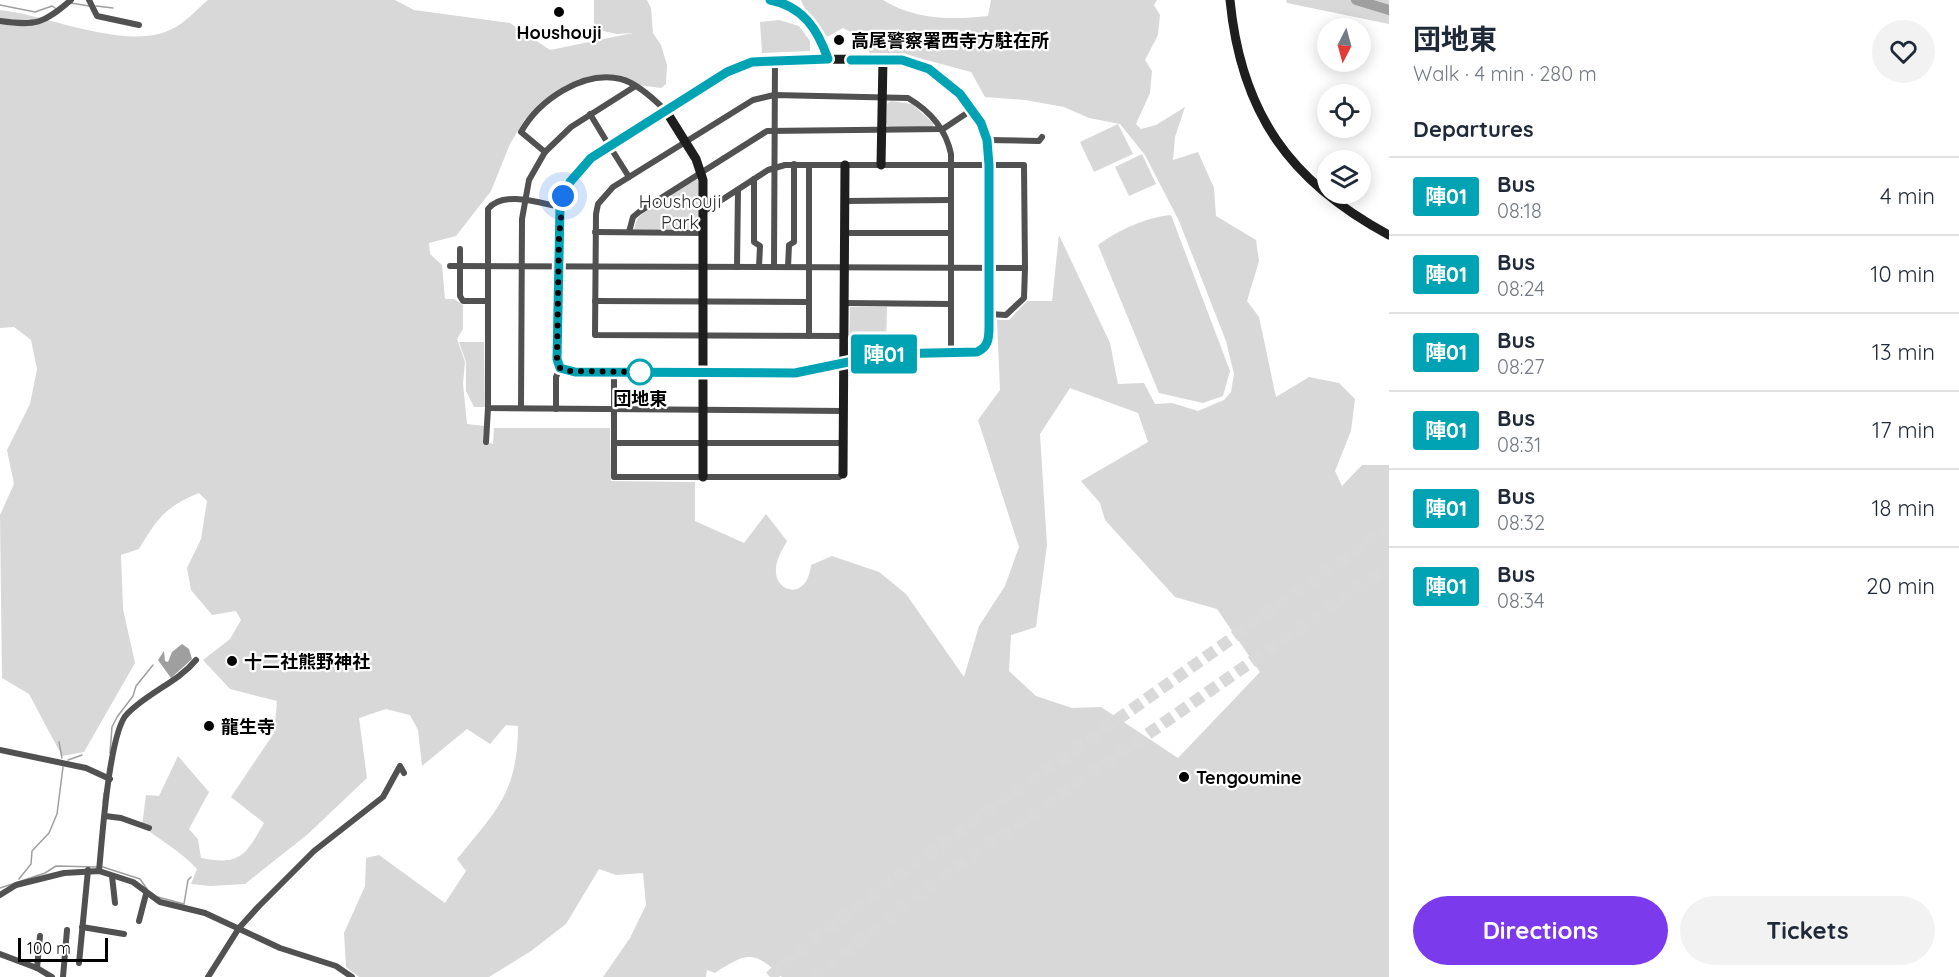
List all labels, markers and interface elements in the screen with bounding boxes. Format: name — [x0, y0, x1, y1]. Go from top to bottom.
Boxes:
marker: Houshouji — [552, 5, 566, 19]
north arrow — [1317, 18, 1371, 72]
map controls — [1317, 18, 1371, 204]
button: heart — [1872, 20, 1935, 83]
place label: Houshouji — [517, 21, 601, 44]
text: 団地東 — [1413, 21, 1497, 56]
place label: 高尾警察署西寺方駐在所 — [851, 29, 1049, 52]
marker: 高尾警察署西寺方駐在所 — [832, 33, 846, 47]
text: Walk · 4 min · 280 m — [1413, 61, 1597, 86]
button: locate — [1317, 84, 1371, 138]
text: Departures — [1413, 115, 1534, 143]
button: layers — [1317, 150, 1371, 204]
text: Bus — [1497, 170, 1535, 198]
your location — [548, 181, 578, 211]
text: 4 min — [1880, 182, 1935, 210]
text: 陣01 — [1425, 183, 1467, 209]
park label: Houshouji Park — [639, 190, 721, 234]
text: 08:18 — [1497, 198, 1542, 223]
text: Bus — [1497, 248, 1535, 276]
text: 10 min — [1870, 260, 1935, 288]
text: 陣01 — [1425, 261, 1467, 287]
text: 08:24 — [1497, 276, 1545, 301]
text: Bus — [1497, 326, 1535, 354]
line badge: 陣01 — [850, 334, 918, 374]
text: 13 min — [1872, 338, 1935, 366]
text: 陣01 — [1425, 339, 1467, 365]
text: 陣01 — [863, 341, 905, 367]
text: 08:27 — [1497, 354, 1544, 379]
marker: 団地東 — [627, 359, 653, 385]
place label: 団地東 — [613, 387, 667, 410]
text: Bus — [1497, 404, 1535, 432]
text: 17 min — [1872, 416, 1935, 444]
text: 陣01 — [1425, 417, 1467, 443]
text: 08:31 — [1497, 432, 1541, 457]
text: Bus — [1497, 482, 1535, 510]
text: 18 min — [1871, 494, 1935, 522]
text: 陣01 — [1425, 495, 1467, 521]
text: 08:32 — [1497, 510, 1545, 535]
text: Bus — [1497, 560, 1535, 588]
text: 20 min — [1866, 572, 1935, 600]
text: 陣01 — [1425, 573, 1467, 599]
text: 08:34 — [1497, 588, 1545, 613]
place label: 十二社熊野神社 — [244, 650, 370, 673]
marker: 十二社熊野神社 — [225, 654, 239, 668]
place label: 龍生寺 — [221, 715, 275, 738]
marker: 龍生寺 — [202, 719, 216, 733]
place label: Tengoumine — [1196, 766, 1302, 789]
marker: Tengoumine — [1177, 770, 1191, 784]
button: Directions — [1413, 896, 1668, 965]
button: Tickets — [1680, 896, 1935, 965]
scale bar — [18, 935, 108, 962]
text: 100 m — [27, 938, 71, 958]

